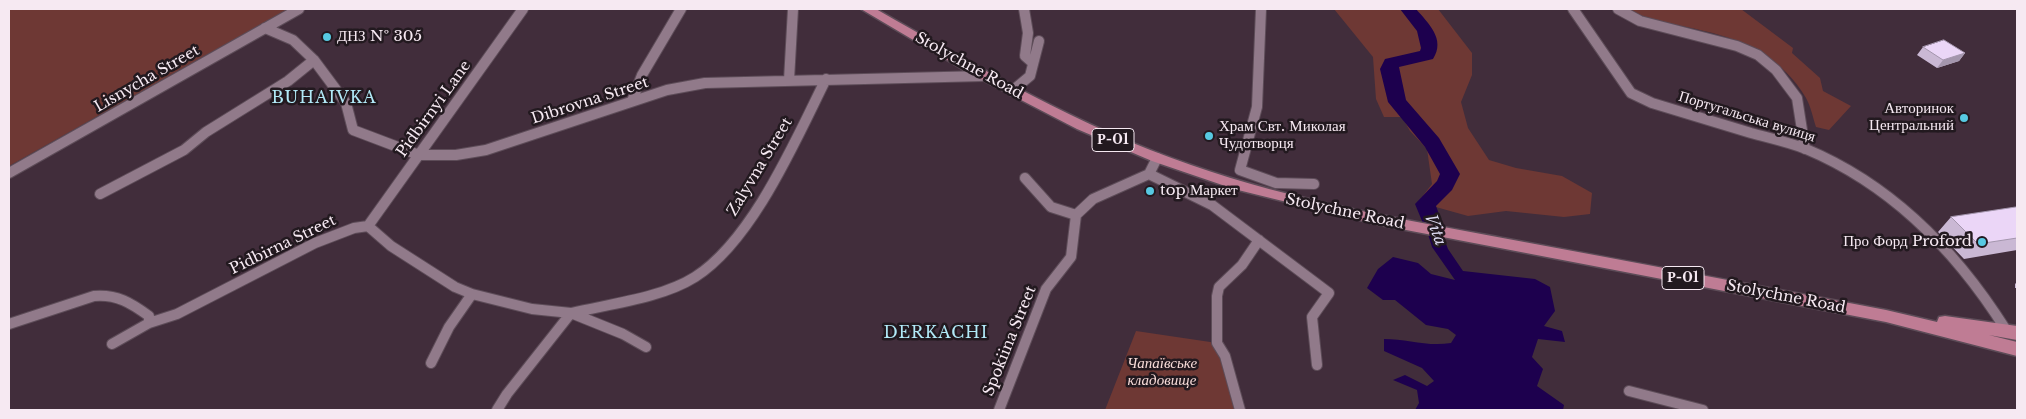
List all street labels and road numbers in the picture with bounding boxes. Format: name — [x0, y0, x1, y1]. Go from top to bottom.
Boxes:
street label: Stolychne Road — [912, 29, 1026, 103]
street label: Lisnycha Street — [91, 42, 203, 116]
street label: Pidbirnyi Lane — [393, 57, 475, 161]
street label: Dibrovna Street — [529, 74, 651, 128]
street label: Португальська вулиця — [1676, 88, 1818, 146]
street label: Zalyvna Street — [724, 115, 796, 219]
road number: Р-01 — [1092, 128, 1134, 152]
street label: Stolychne Road — [1284, 191, 1406, 233]
street label: Pidbirna Street — [227, 212, 339, 278]
road number: Р-01 — [1662, 266, 1704, 290]
street label: Stolychne Road — [1725, 277, 1847, 317]
street label: Spokiina Street — [980, 283, 1040, 399]

